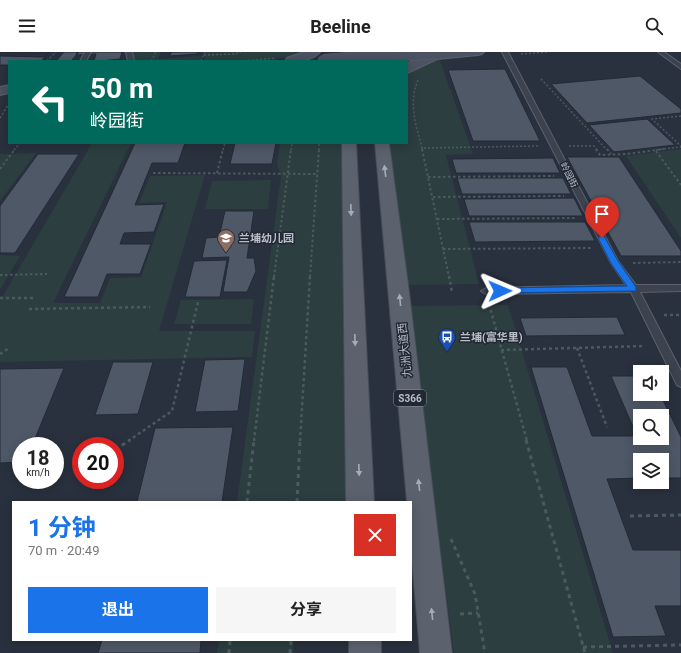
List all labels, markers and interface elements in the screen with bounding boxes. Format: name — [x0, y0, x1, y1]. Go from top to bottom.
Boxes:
icon: menu — [16, 15, 38, 37]
icon: search — [643, 15, 665, 37]
text: Beeline — [310, 16, 371, 37]
text: 50 m — [90, 72, 153, 105]
icon: left — [24, 76, 76, 128]
text: 岭园街 — [90, 110, 144, 131]
street label: 岭园街 — [558, 160, 580, 189]
one-way arrow — [382, 165, 389, 177]
pin — [585, 197, 619, 238]
icon: arrive — [591, 203, 613, 225]
one-way arrow — [347, 204, 354, 216]
school or university icon: 兰埔幼儿园 — [216, 228, 236, 253]
place label: 兰埔幼儿园 — [239, 232, 294, 245]
position arrow — [479, 270, 521, 312]
one-way arrow — [397, 294, 403, 306]
street label: 九洲大道西 — [396, 322, 414, 378]
bus stop icon: 兰埔(富华里) — [437, 327, 457, 352]
place label: 兰埔(富华里) — [460, 331, 523, 344]
one-way arrow — [351, 334, 358, 346]
map controls — [633, 365, 669, 489]
button: sound — [633, 365, 669, 401]
road number: S366 — [394, 390, 426, 406]
button: search — [633, 409, 669, 445]
speed limit sign: 20 — [72, 437, 124, 489]
text: 18 — [27, 446, 49, 470]
button: layers — [633, 453, 669, 489]
one-way arrow — [356, 464, 362, 477]
text: km/h — [26, 467, 50, 478]
one-way arrow — [416, 479, 422, 491]
text: 1 分钟 — [28, 514, 96, 542]
button: close — [354, 514, 396, 556]
text: 70 m · 20:49 — [28, 543, 99, 558]
button: 退出 — [28, 587, 208, 633]
button: 分享 — [216, 587, 396, 633]
one-way arrow — [429, 608, 435, 620]

